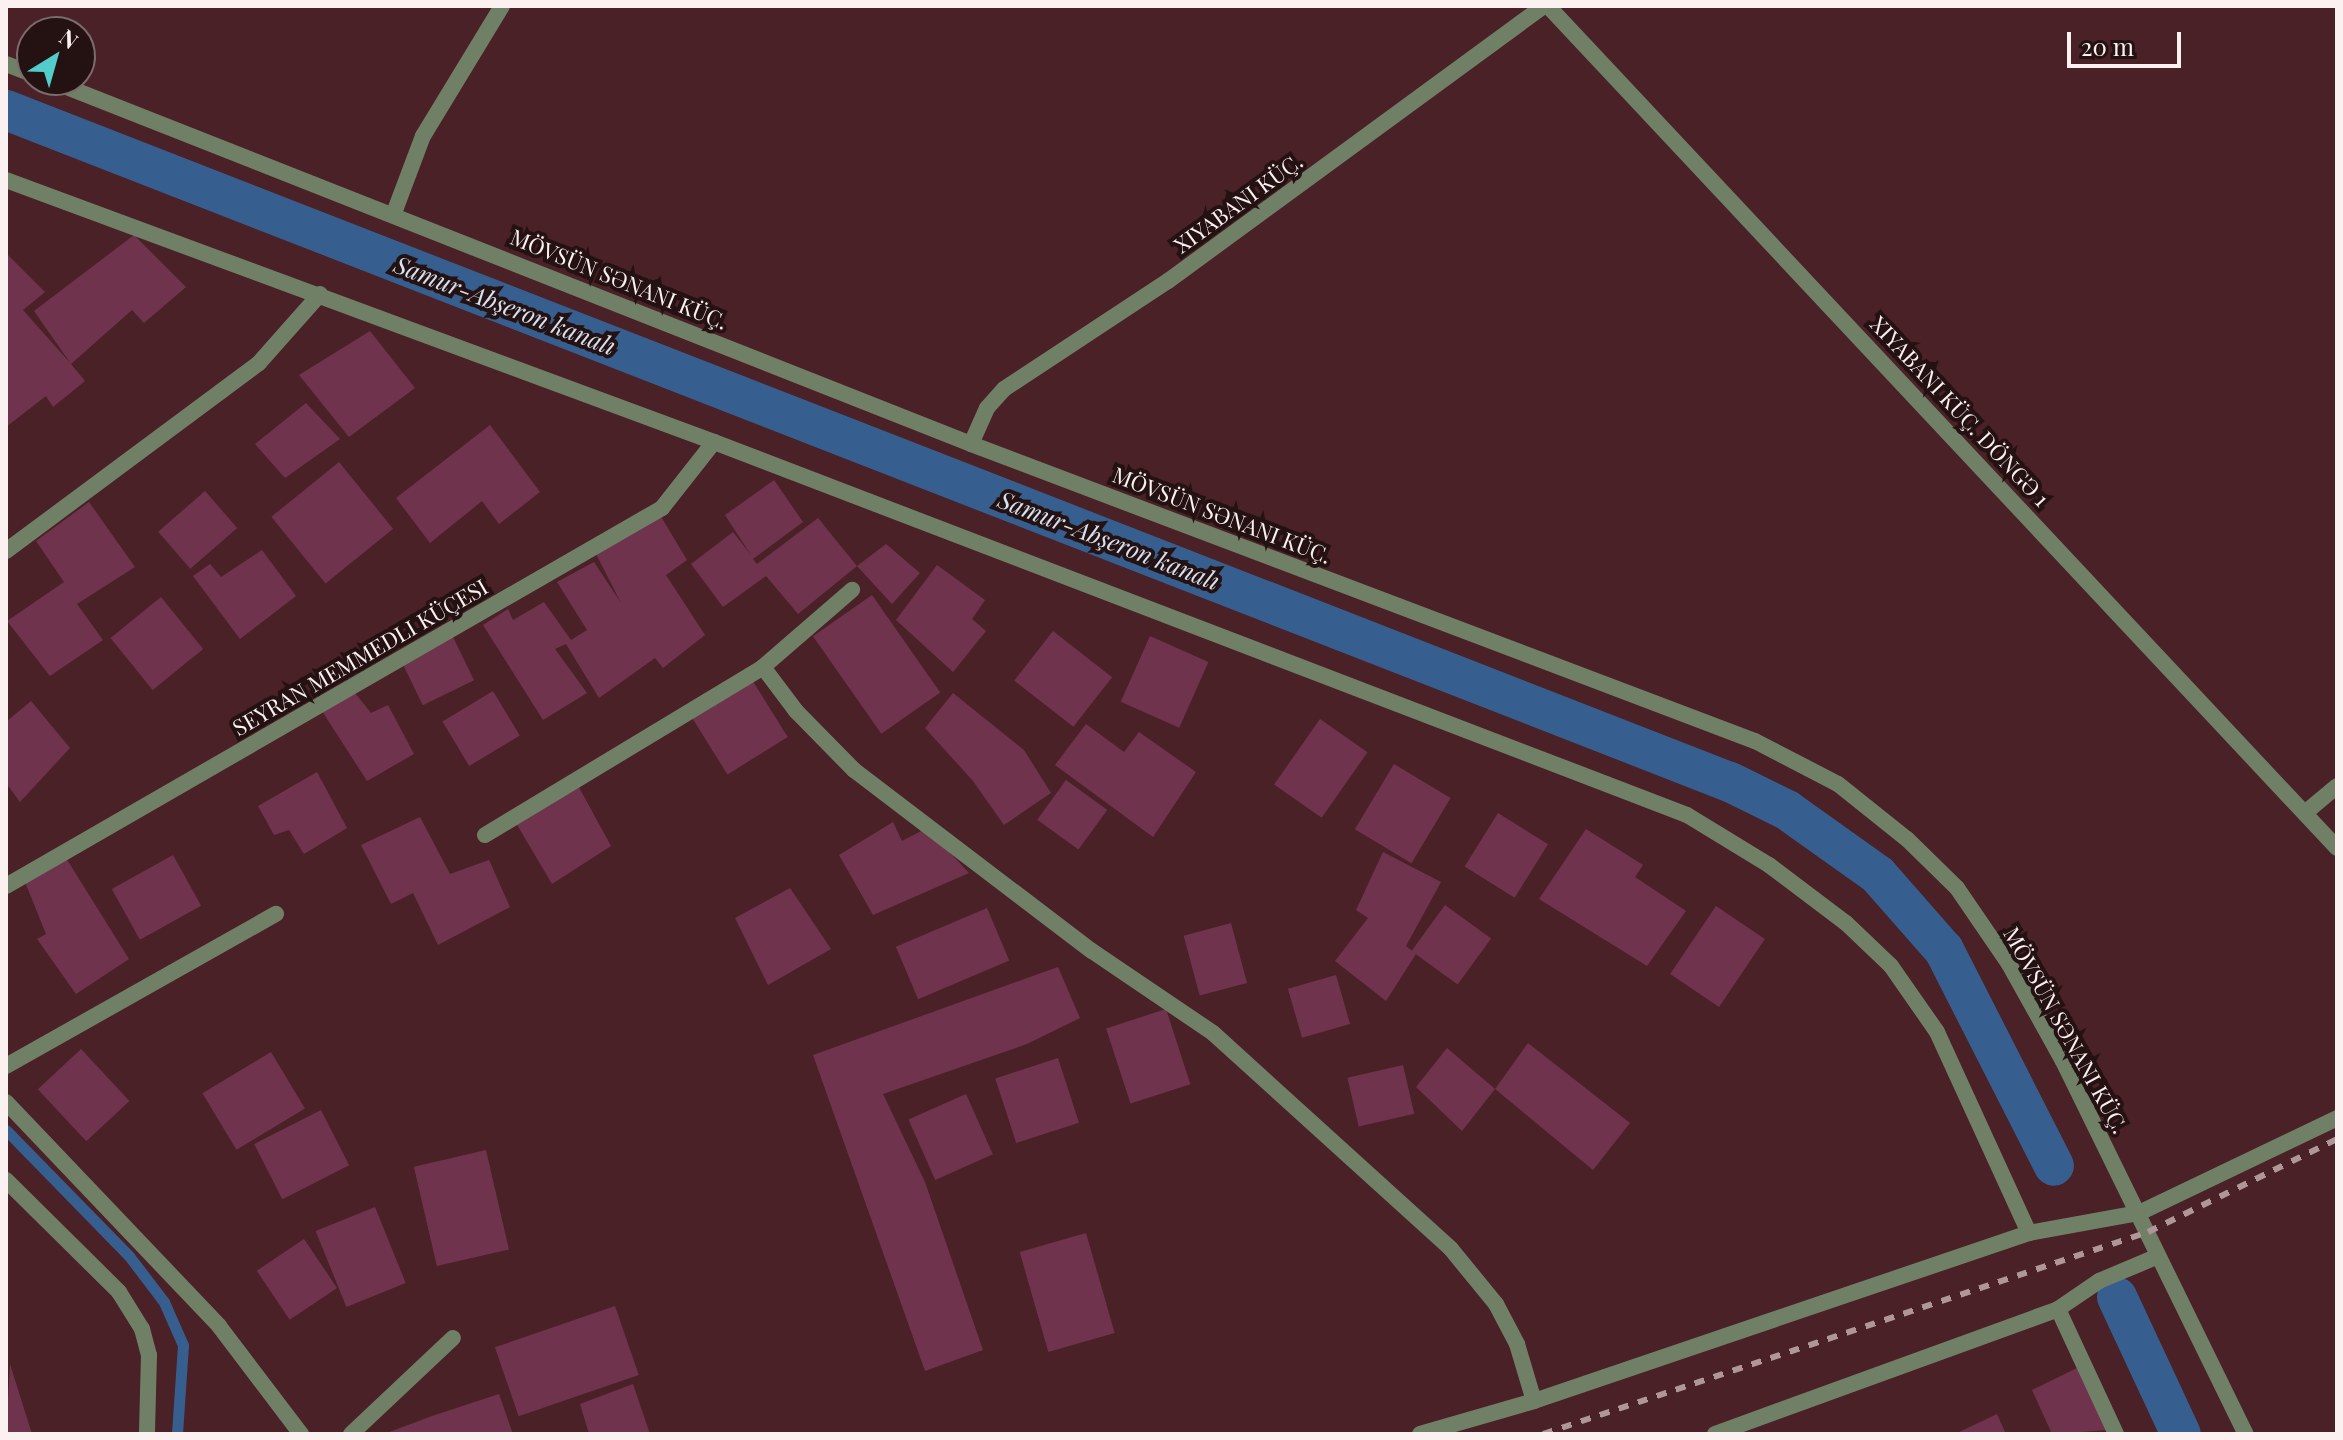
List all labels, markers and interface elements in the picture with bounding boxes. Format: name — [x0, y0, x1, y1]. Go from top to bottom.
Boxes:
north arrow — [16, 16, 96, 96]
scale bar — [2071, 16, 2185, 66]
text: N — [54, 22, 85, 55]
text: 20 m — [2081, 30, 2134, 62]
street label: XIYABANI KÜÇ. — [1169, 148, 1307, 258]
street label: MÖVSÜN SƏNANI KÜÇ. — [507, 223, 731, 335]
water label: Samur-Abşeron kanalı — [390, 250, 620, 360]
street label: XIYABANI KÜÇ. DÖNGƏ 1 — [1865, 310, 2055, 512]
street label: MÖVSÜN SƏNANI KÜÇ. — [1109, 461, 1335, 569]
water label: Samur-Abşeron kanalı — [994, 485, 1224, 595]
street label: SEYRAN MEMMEDLI KÜÇESI — [228, 573, 492, 741]
street label: MÖVSÜN SƏNANI KÜÇ. — [1998, 922, 2134, 1138]

